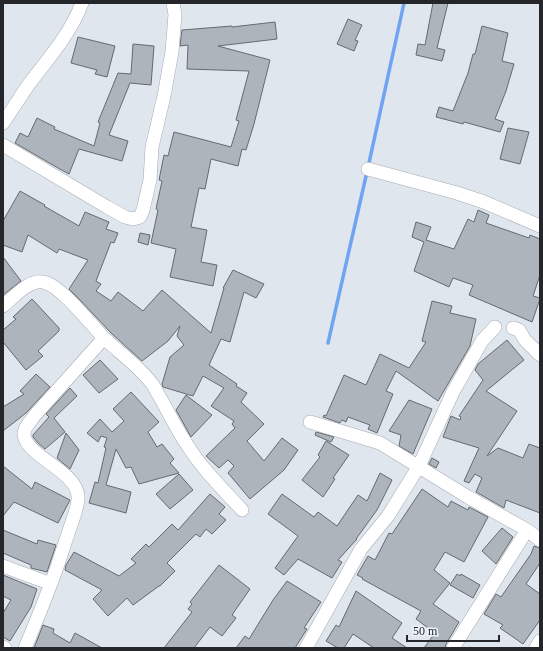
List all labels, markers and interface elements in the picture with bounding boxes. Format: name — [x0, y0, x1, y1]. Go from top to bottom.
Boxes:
scale bar — [407, 617, 499, 643]
text: 50 m — [413, 624, 438, 638]

